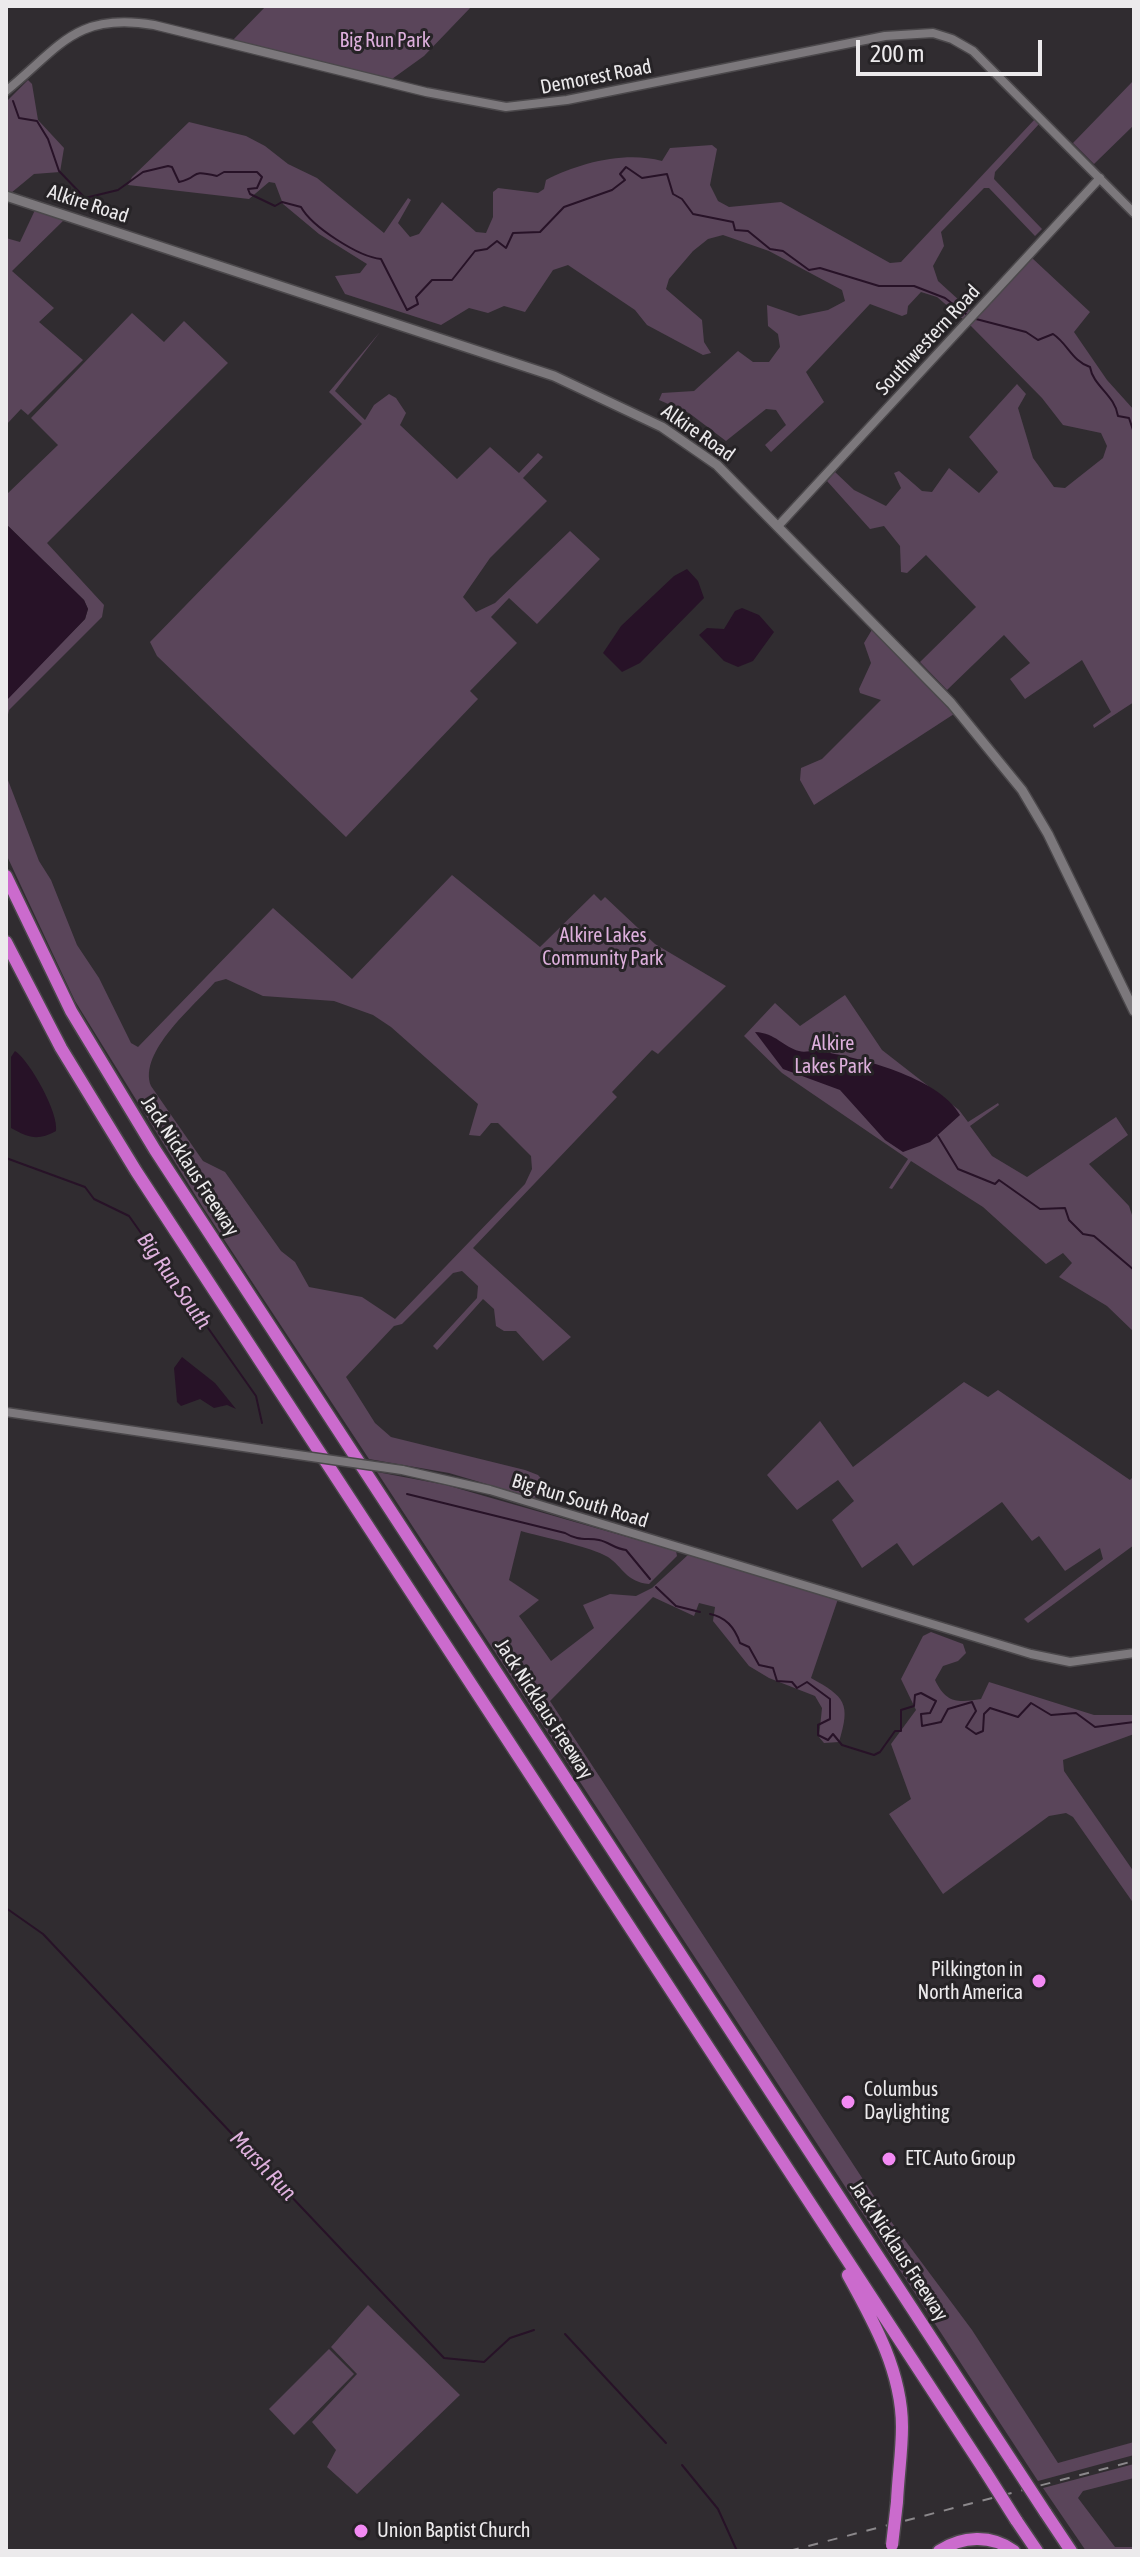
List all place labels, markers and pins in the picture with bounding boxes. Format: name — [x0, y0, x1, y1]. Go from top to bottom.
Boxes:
place label: Pilkington in North America — [917, 1958, 1023, 2005]
marker: Pilkington in North America — [1030, 1972, 1048, 1990]
place label: Columbus Daylighting — [864, 2078, 950, 2125]
marker: Columbus Daylighting — [839, 2093, 857, 2111]
place label: ETC Auto Group — [905, 2147, 1016, 2171]
marker: ETC Auto Group — [880, 2150, 898, 2168]
place label: Union Baptist Church — [377, 2519, 530, 2543]
marker: Union Baptist Church — [352, 2522, 370, 2540]

